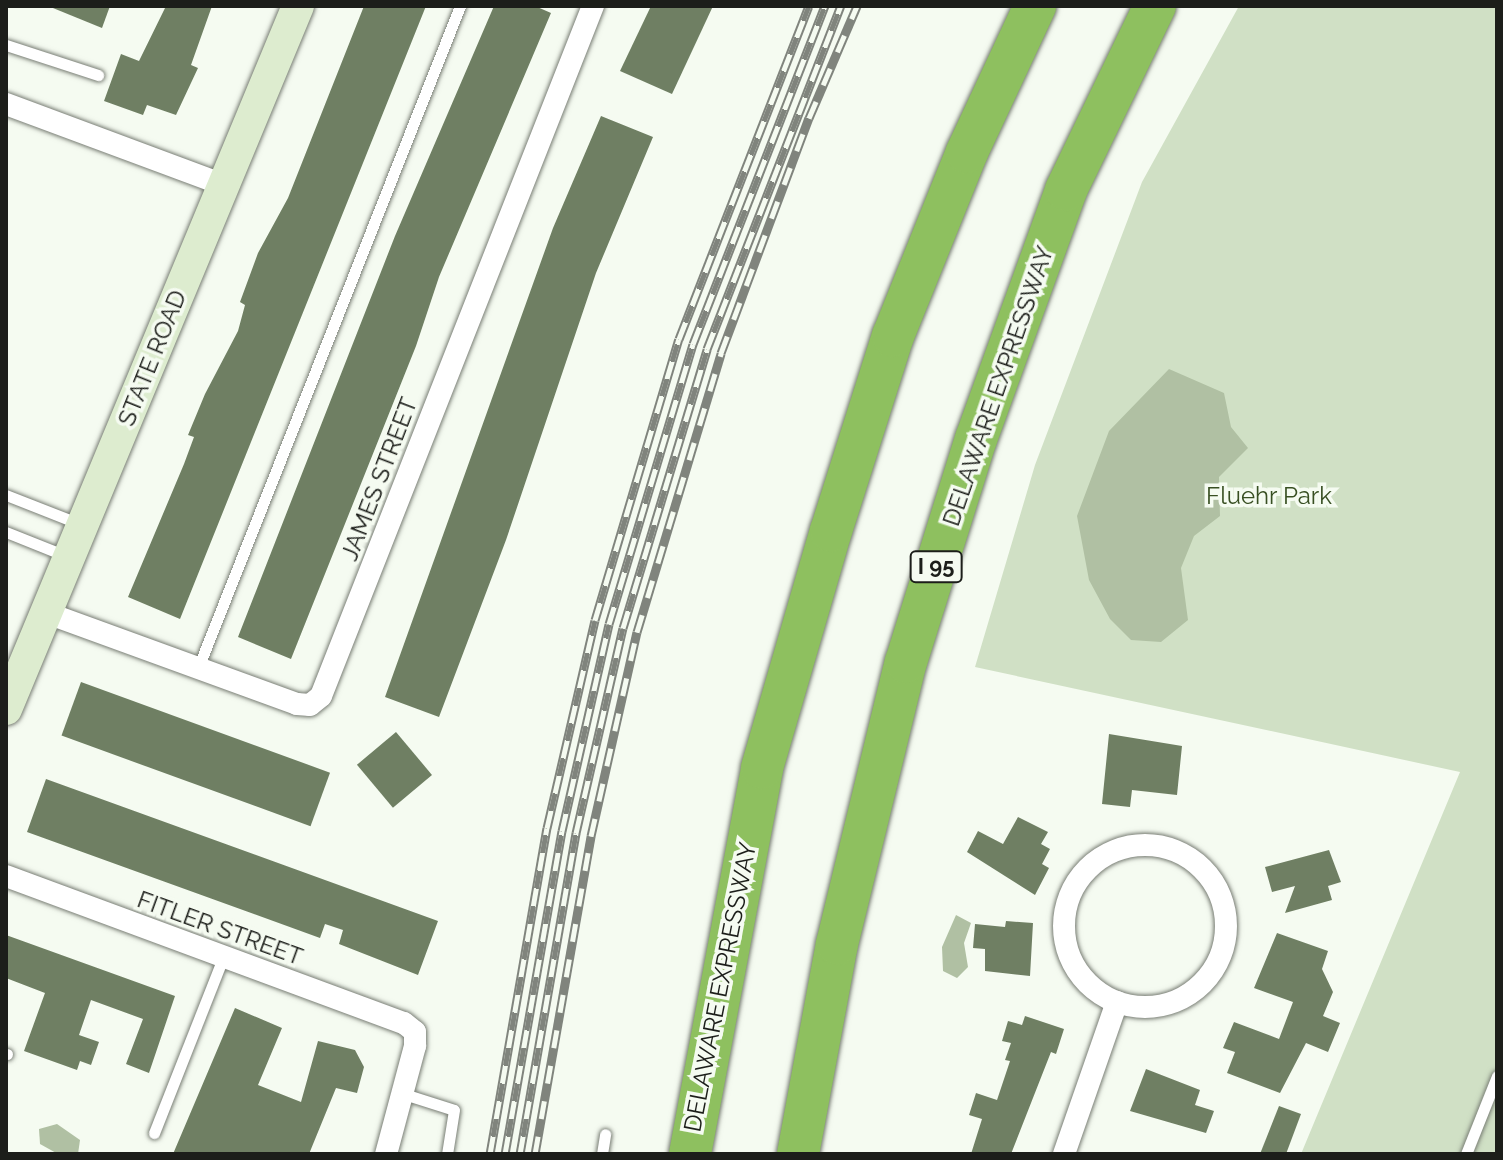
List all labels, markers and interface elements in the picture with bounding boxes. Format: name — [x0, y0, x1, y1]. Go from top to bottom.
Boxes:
street label: DELAWARE EXPRESSWAY — [937, 242, 1059, 530]
street label: STATE ROAD — [112, 286, 192, 430]
street label: JAMES STREET — [335, 393, 423, 565]
park label: Fluehr Park — [1206, 482, 1332, 510]
road number: I 95 — [908, 549, 964, 585]
street label: DELAWARE EXPRESSWAY — [678, 840, 762, 1134]
street label: FITLER STREET — [133, 885, 307, 971]

